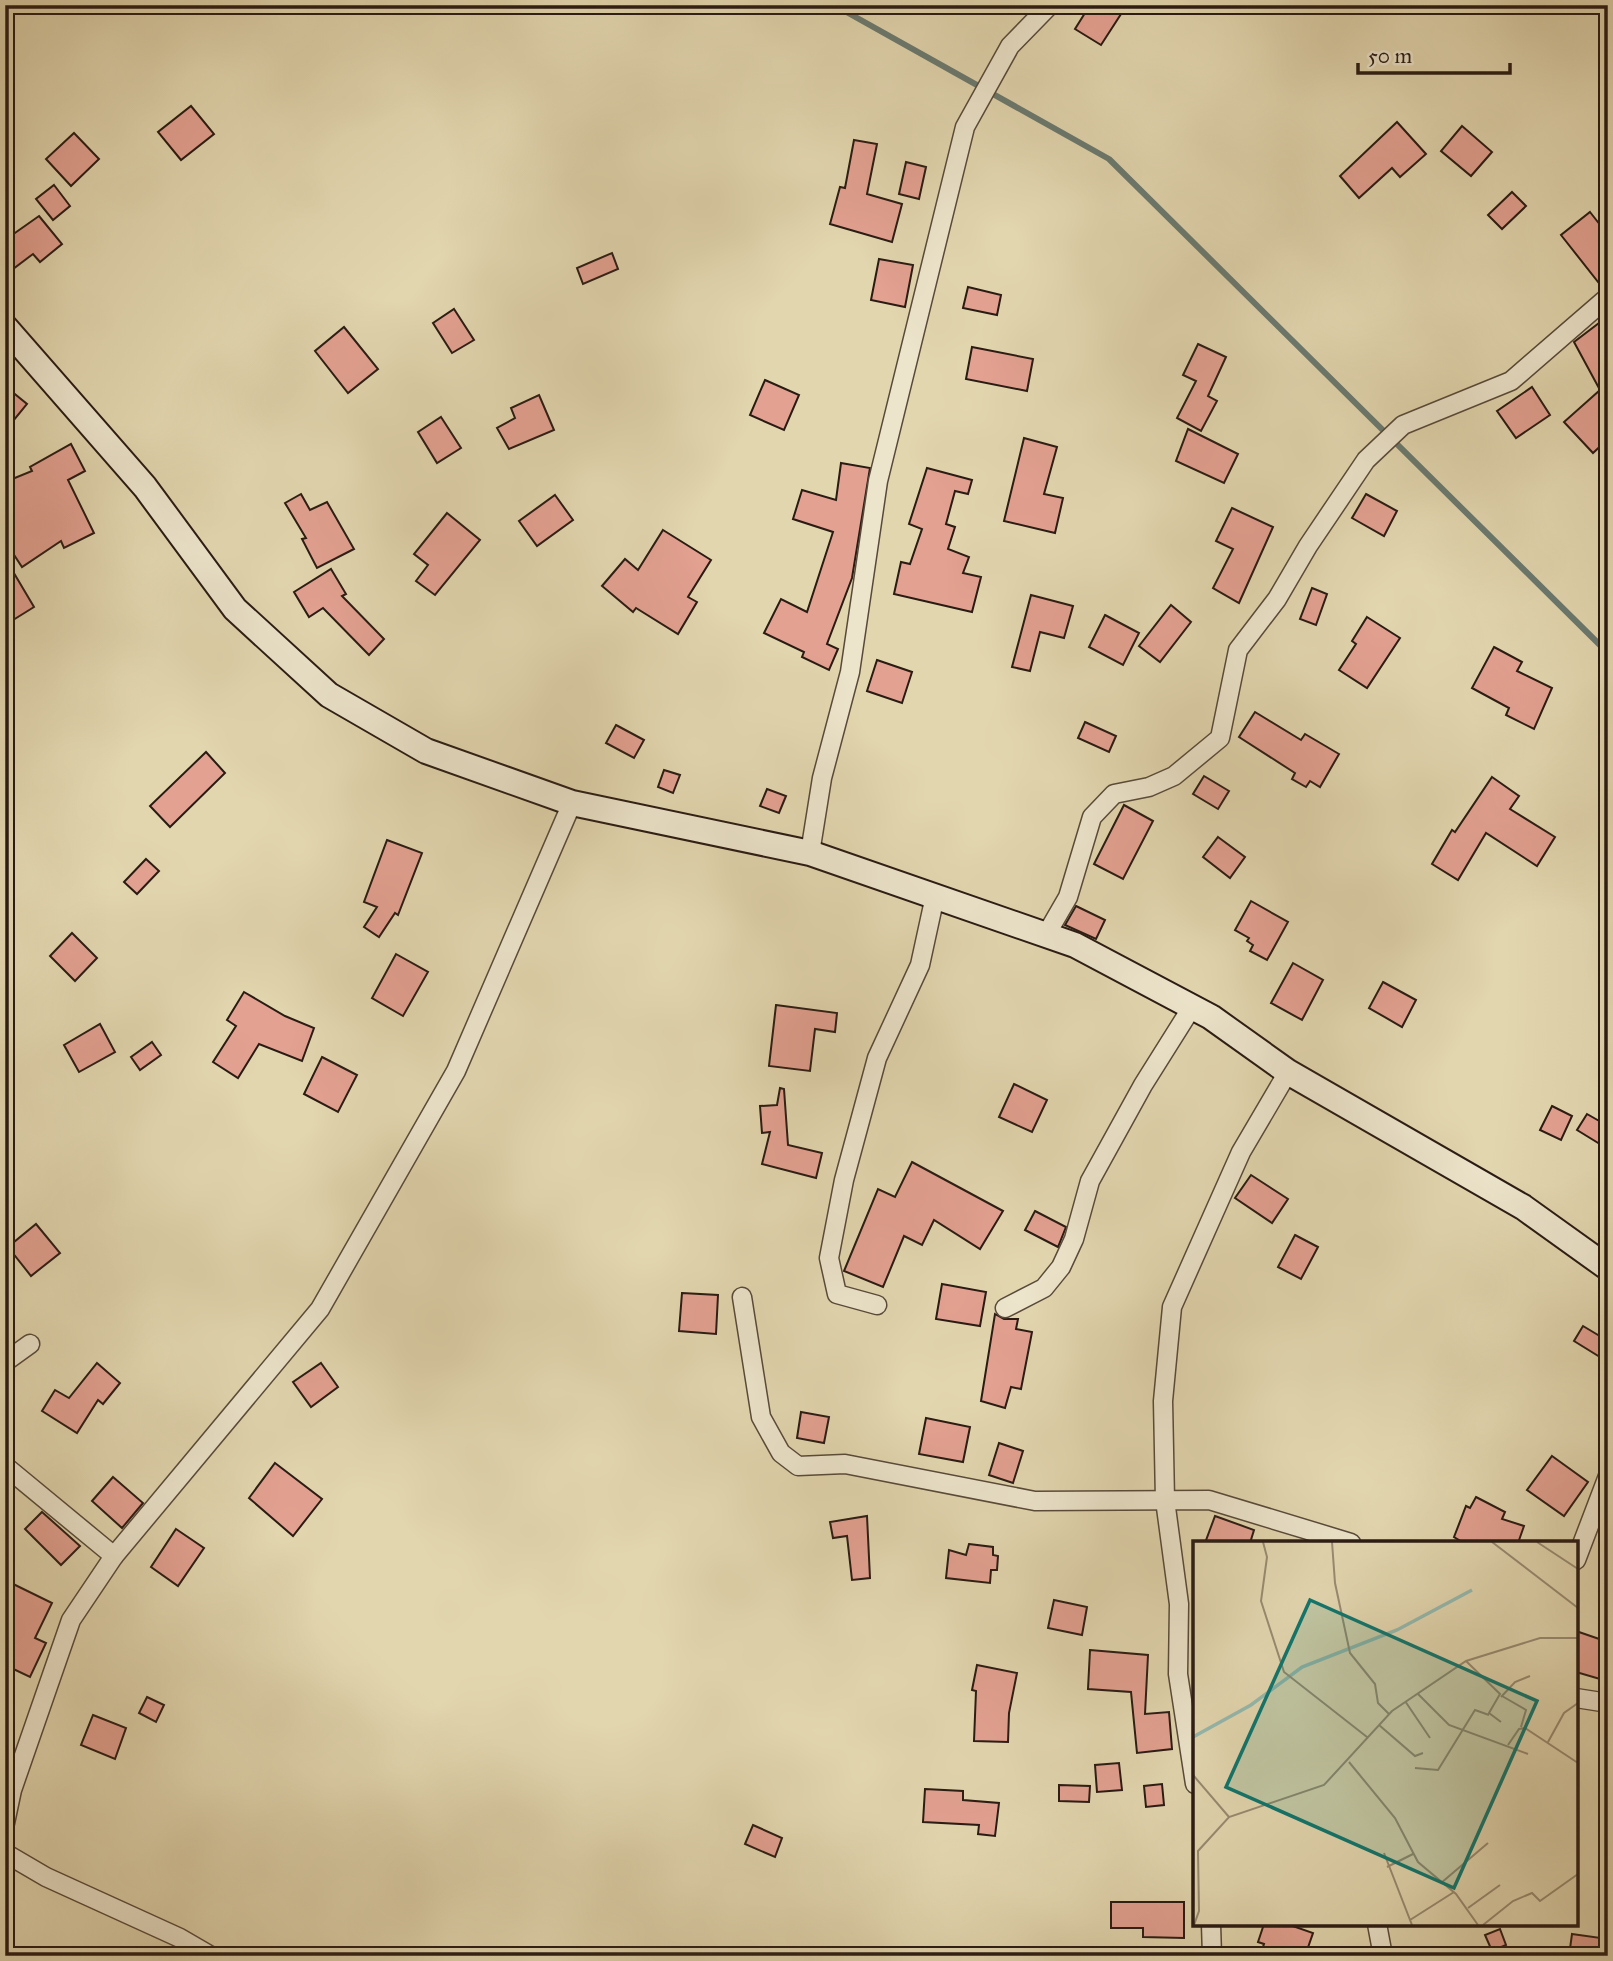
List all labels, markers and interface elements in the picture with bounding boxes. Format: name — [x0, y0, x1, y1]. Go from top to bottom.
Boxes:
scale bar — [1358, 32, 1510, 76]
text: 50 m — [1368, 43, 1413, 69]
inset map — [1193, 1541, 1578, 1926]

